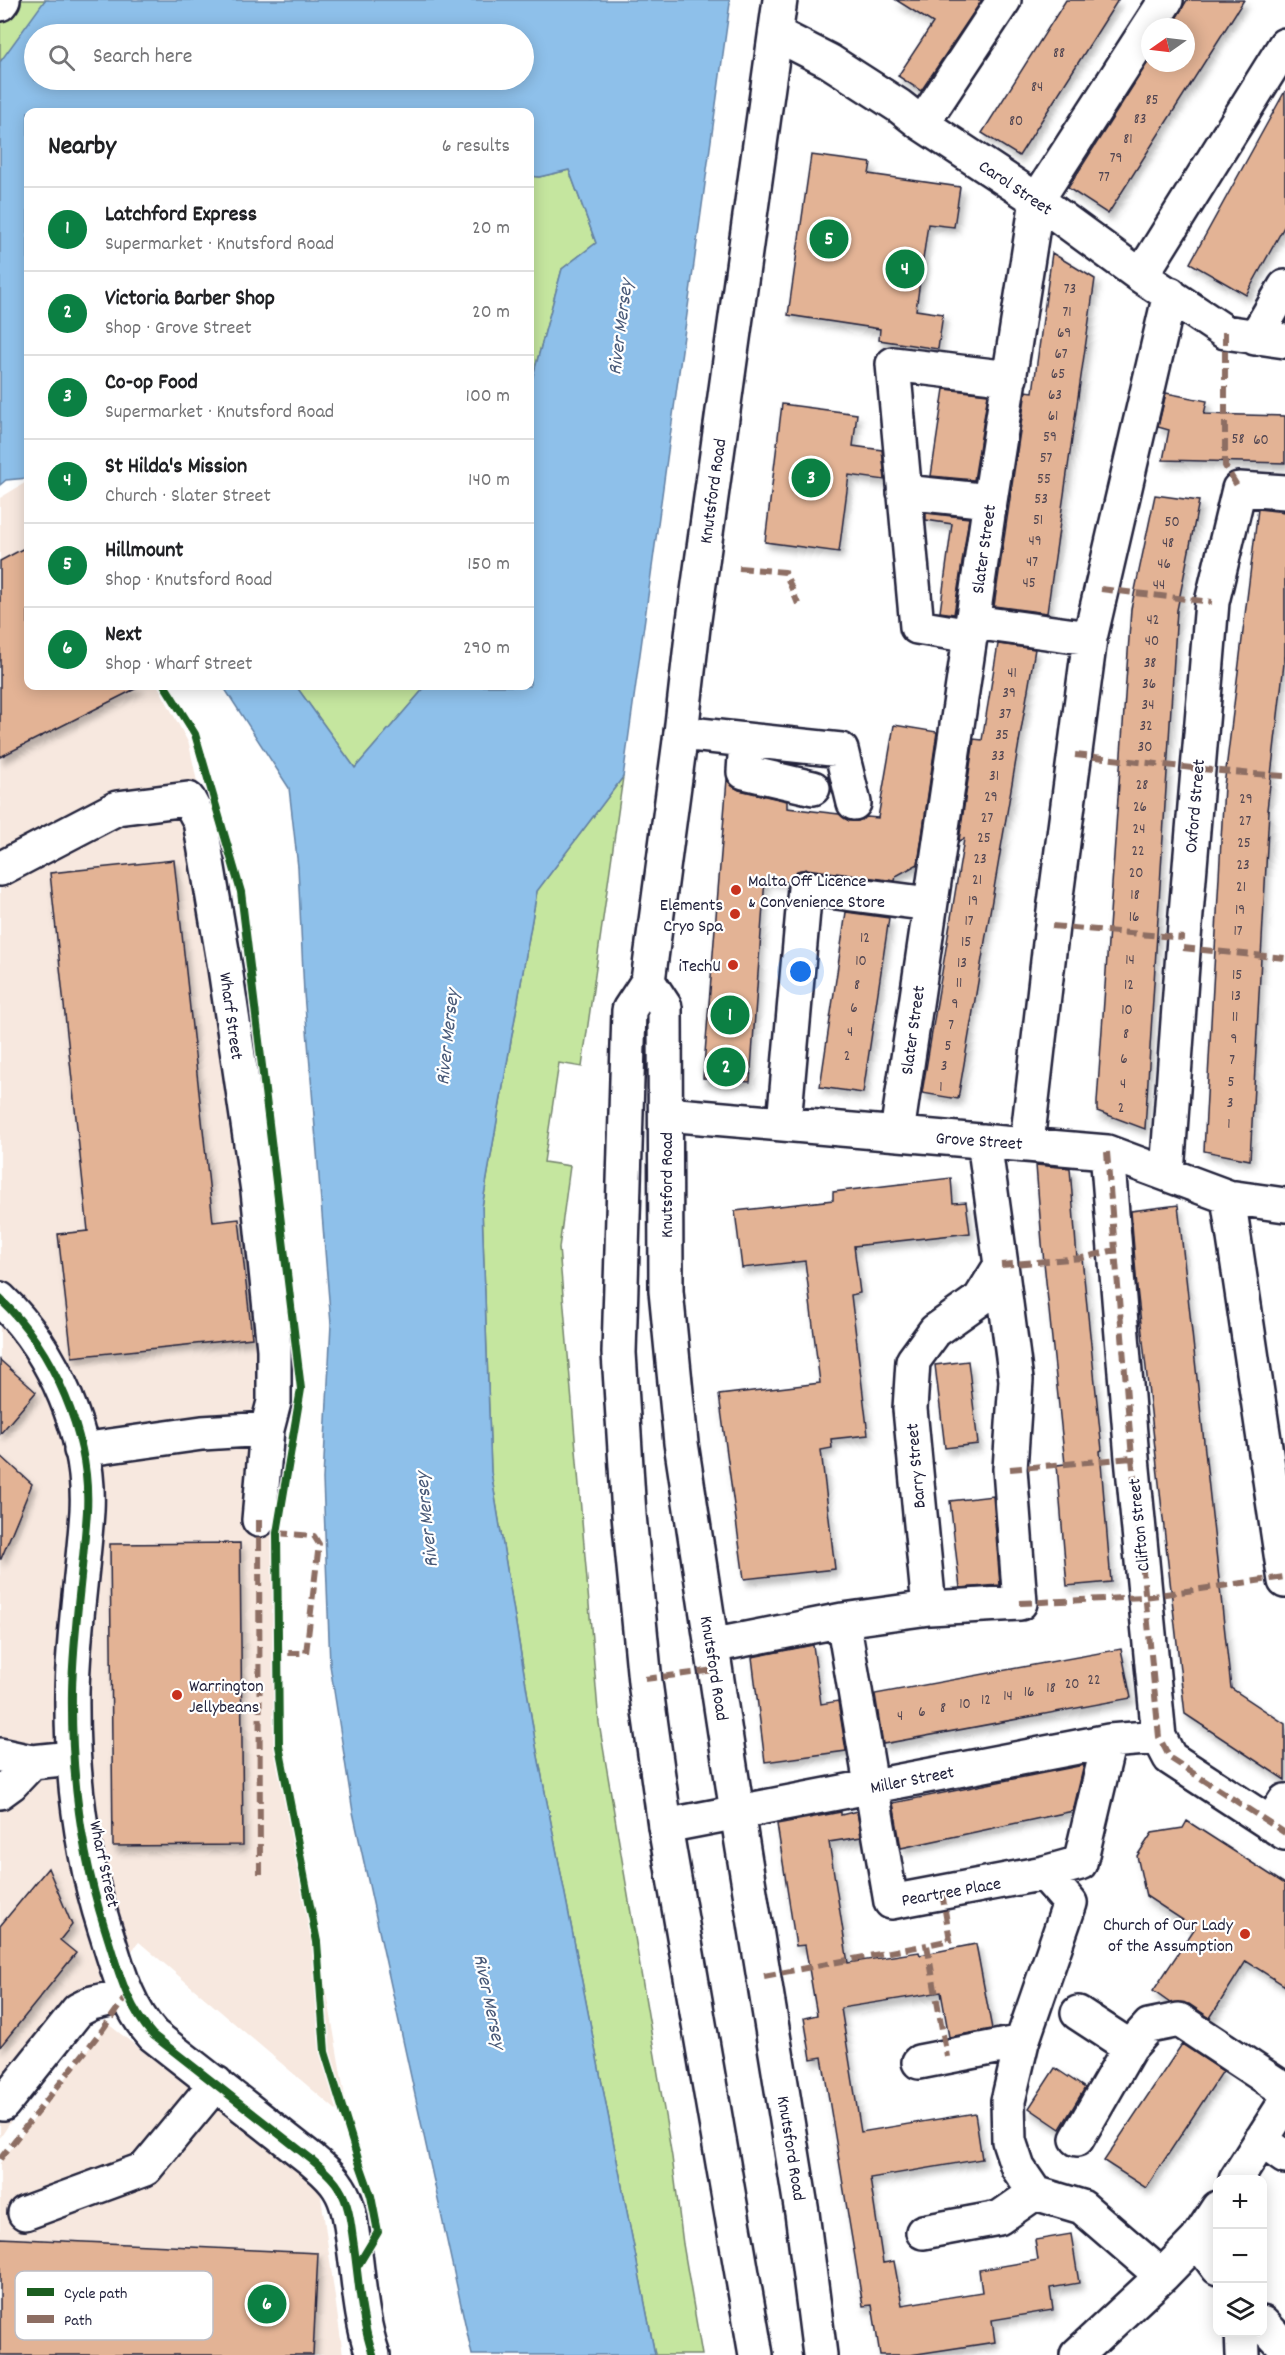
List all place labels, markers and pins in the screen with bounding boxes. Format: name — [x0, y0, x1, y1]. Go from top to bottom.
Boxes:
pin: 5 — [810, 216, 848, 262]
pin: 4 — [886, 246, 924, 292]
pin: 3 — [792, 456, 830, 500]
place label: Malta Off Licence & Convenience Store — [748, 870, 885, 916]
marker: Malta Off Licence & Convenience Store — [729, 883, 743, 897]
place label: Elements Cryo Spa — [660, 894, 724, 940]
marker: Elements Cryo Spa — [728, 907, 742, 921]
place label: iTechU — [678, 955, 721, 980]
marker: iTechU — [726, 958, 740, 972]
pin: 1 — [710, 992, 750, 1038]
pin: 2 — [706, 1044, 746, 1090]
place label: Warrington Jellybeans — [189, 1675, 264, 1721]
marker: Warrington Jellybeans — [170, 1688, 184, 1702]
place label: Church of Our Lady of the Assumption — [1103, 1914, 1234, 1960]
marker: Church of Our Lady of the Assumption — [1238, 1927, 1252, 1941]
pin: 6 — [248, 2282, 286, 2326]

